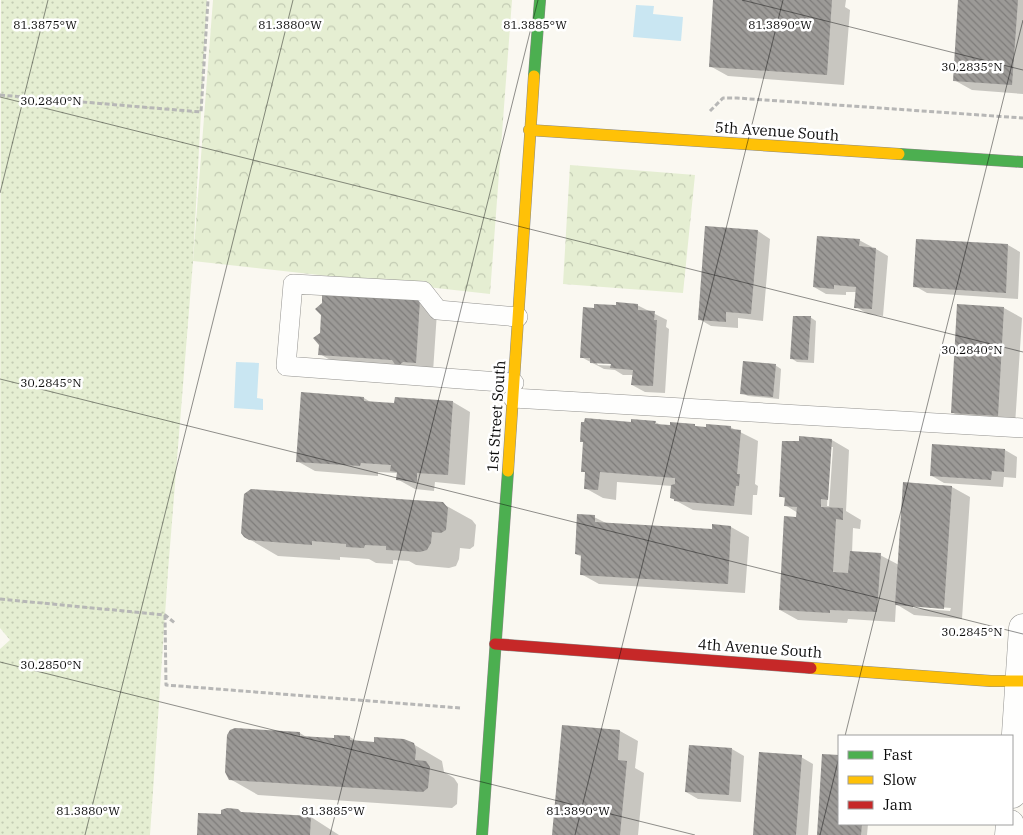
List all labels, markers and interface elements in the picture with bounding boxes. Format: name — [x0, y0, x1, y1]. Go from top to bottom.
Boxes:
text: 81.3875°W — [13, 17, 77, 32]
text: 81.3880°W — [258, 17, 322, 32]
text: 81.3885°W — [503, 17, 567, 32]
text: 81.3890°W — [748, 17, 812, 32]
text: 30.2835°N — [941, 59, 1003, 74]
text: 30.2840°N — [20, 93, 82, 108]
street label: 5th Avenue South — [714, 117, 840, 145]
text: 30.2840°N — [941, 342, 1003, 357]
street label: 1st Street South — [483, 360, 509, 472]
text: 30.2845°N — [20, 375, 82, 390]
text: 30.2845°N — [941, 624, 1003, 639]
street label: 4th Avenue South — [697, 634, 823, 662]
text: 30.2850°N — [20, 657, 82, 672]
legend — [838, 735, 1013, 825]
text: Fast — [883, 745, 913, 764]
text: Slow — [883, 770, 917, 789]
text: Jam — [883, 795, 912, 814]
text: 81.3880°W — [56, 803, 120, 818]
text: 81.3885°W — [301, 803, 365, 818]
text: 81.3890°W — [546, 803, 610, 818]

